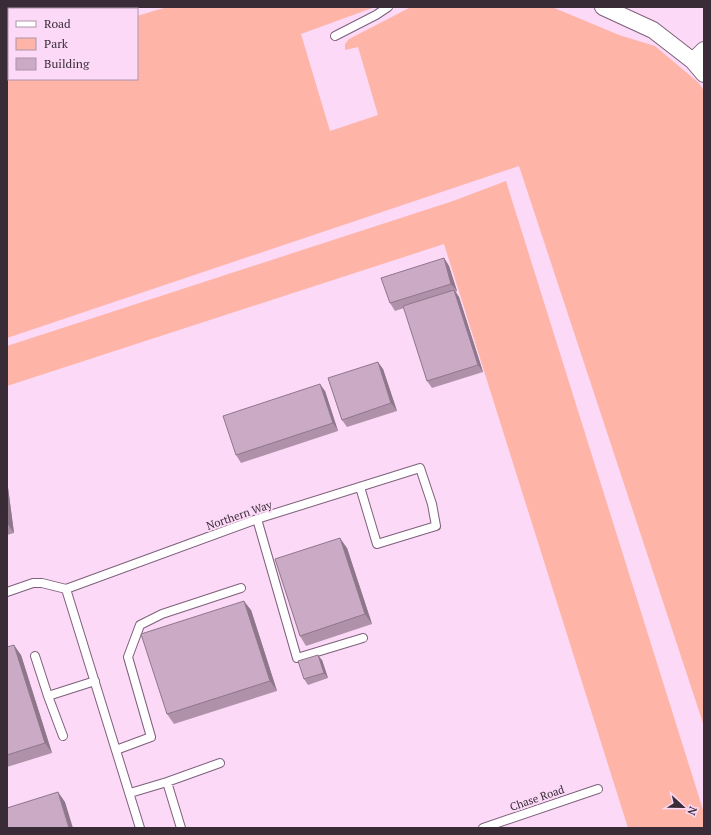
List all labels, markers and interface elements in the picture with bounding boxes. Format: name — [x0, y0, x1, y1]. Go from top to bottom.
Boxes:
legend — [8, 8, 138, 80]
text: Road — [44, 16, 71, 31]
text: Park — [44, 36, 69, 51]
text: Building — [44, 56, 90, 71]
street label: Northern Way — [204, 497, 274, 533]
street label: Chase Road — [508, 782, 566, 814]
north arrow — [663, 787, 703, 827]
text: N — [684, 804, 700, 818]

